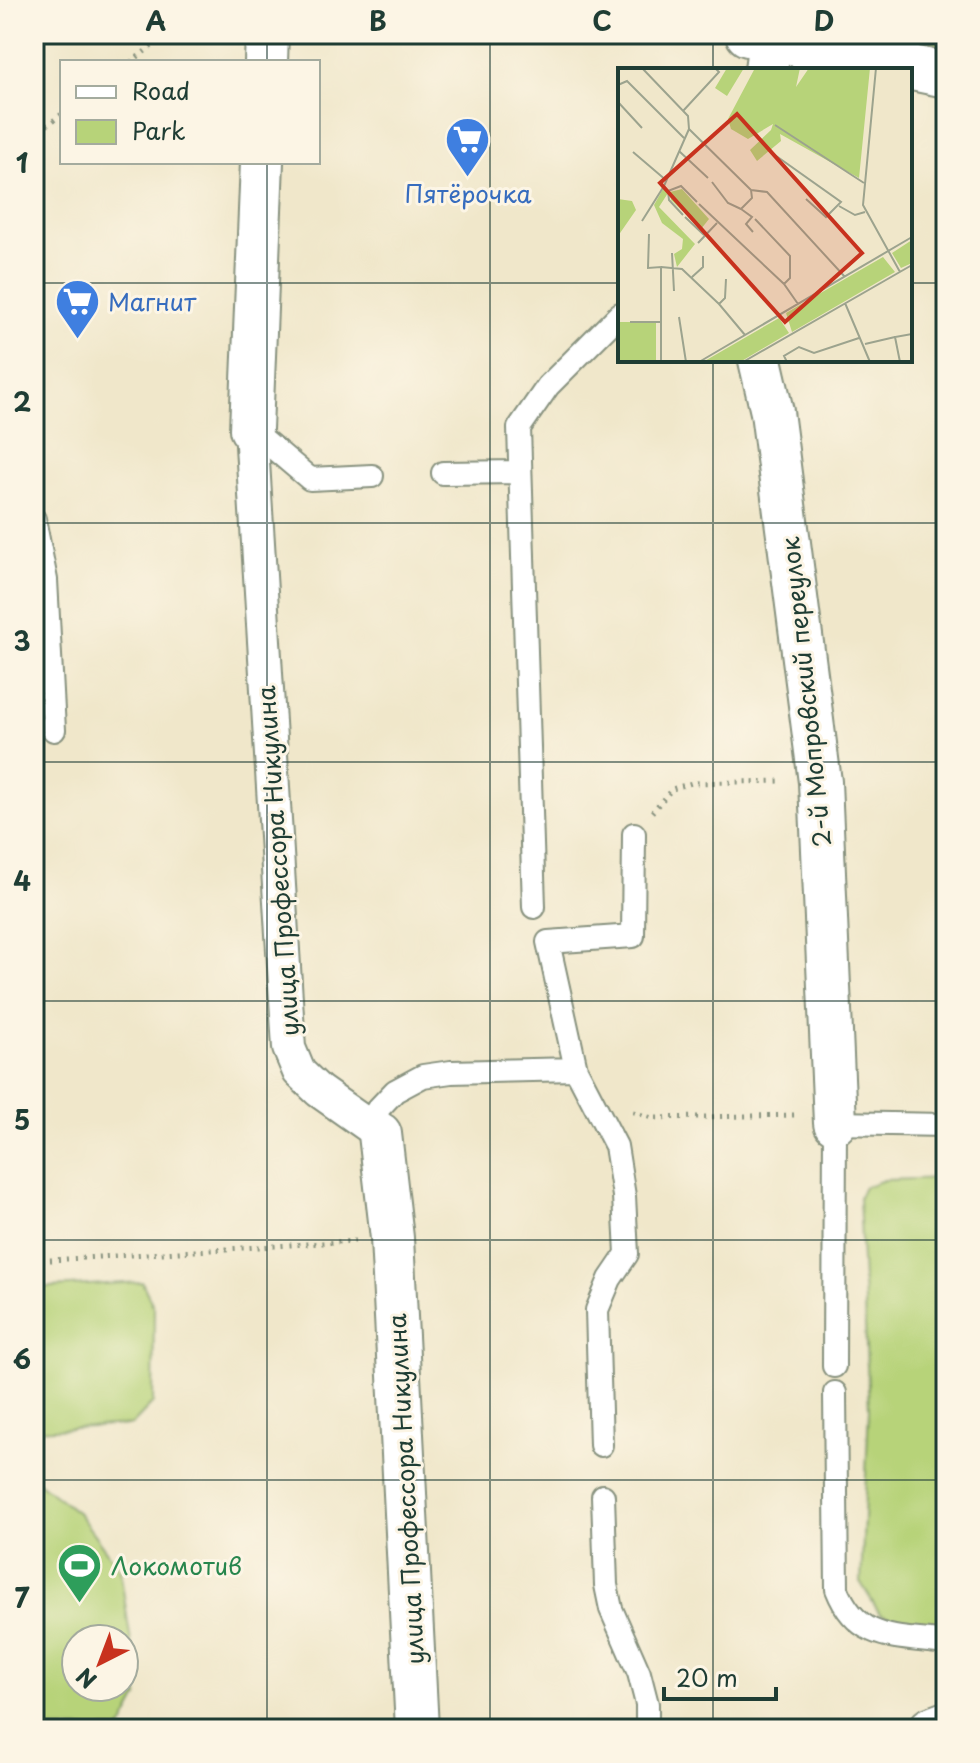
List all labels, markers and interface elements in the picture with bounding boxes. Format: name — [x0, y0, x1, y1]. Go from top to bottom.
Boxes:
text: A — [146, 1, 166, 40]
text: B — [369, 1, 387, 40]
text: C — [592, 1, 612, 40]
text: D — [814, 1, 834, 40]
legend — [60, 60, 320, 164]
inset map — [618, 68, 912, 362]
text: Road — [132, 72, 190, 108]
text: Park — [132, 112, 186, 148]
supermarket icon: Пятёрочка — [444, 115, 492, 178]
text: 1 — [16, 143, 28, 182]
place label: Пятёрочка — [405, 175, 531, 211]
supermarket icon: Магнит — [53, 277, 101, 340]
place label: Магнит — [108, 283, 197, 319]
text: 2 — [13, 382, 31, 421]
street label: 2-й Мопровский переулок — [771, 534, 839, 849]
text: 3 — [13, 621, 31, 660]
street label: улица Профессора Никулина — [247, 685, 307, 1037]
text: 4 — [13, 861, 31, 900]
text: 5 — [14, 1100, 30, 1139]
street label: улица Профессора Никулина — [378, 1313, 432, 1665]
text: 6 — [13, 1339, 31, 1378]
sports icon: Локомотив — [56, 1541, 104, 1604]
place label: Локомотив — [111, 1547, 242, 1583]
text: 7 — [15, 1578, 30, 1617]
north arrow — [60, 1623, 140, 1703]
scale bar — [664, 1651, 776, 1701]
text: 20 m — [676, 1659, 738, 1695]
text: N — [68, 1661, 103, 1697]

